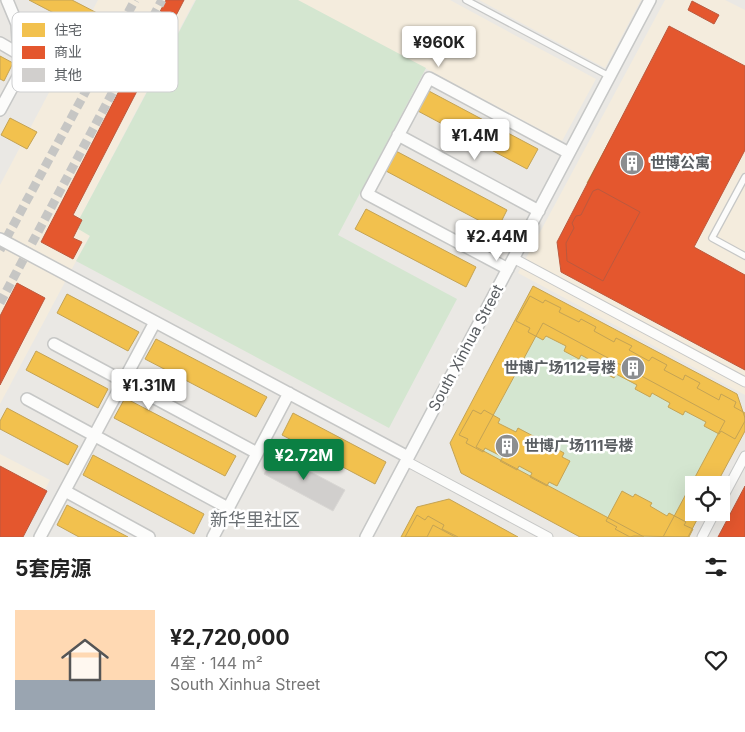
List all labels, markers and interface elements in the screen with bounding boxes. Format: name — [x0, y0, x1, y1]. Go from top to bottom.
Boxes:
legend — [12, 12, 178, 92]
text: 住宅 — [54, 21, 82, 38]
pin: ¥960K — [404, 26, 474, 68]
text: ¥960K — [413, 32, 465, 52]
text: 商业 — [54, 43, 82, 60]
text: 其他 — [54, 66, 82, 83]
pin: ¥1.4M — [440, 119, 510, 161]
text: ¥1.4M — [451, 125, 499, 145]
building icon: 世博公寓 — [619, 150, 645, 176]
place label: 世博公寓 — [650, 153, 710, 172]
pin: ¥2.44M — [456, 220, 538, 262]
text: ¥2.44M — [466, 226, 528, 246]
street label: South Xinhua Street — [424, 281, 507, 414]
building icon: 世博广场112号楼 — [620, 355, 646, 381]
place label: 世博广场112号楼 — [504, 358, 616, 377]
pin: ¥1.31M — [108, 368, 190, 411]
text: ¥1.31M — [122, 375, 176, 395]
building icon: 世博广场111号楼 — [494, 433, 520, 459]
place label: 世博广场111号楼 — [524, 436, 633, 455]
pin: ¥2.72M — [263, 438, 345, 481]
text: ¥2.72M — [275, 445, 333, 465]
map controls — [685, 476, 730, 521]
button: locate — [685, 476, 730, 521]
district label: 新华里社区 — [210, 509, 300, 530]
icon: filters — [702, 553, 730, 581]
text: 5套房源 — [15, 556, 91, 581]
text: ¥2,720,000 — [170, 625, 290, 650]
icon: home — [55, 630, 115, 690]
icon: heart — [702, 646, 730, 674]
text: 4室 · 144 m² — [170, 653, 263, 673]
text: South Xinhua Street — [170, 674, 320, 694]

